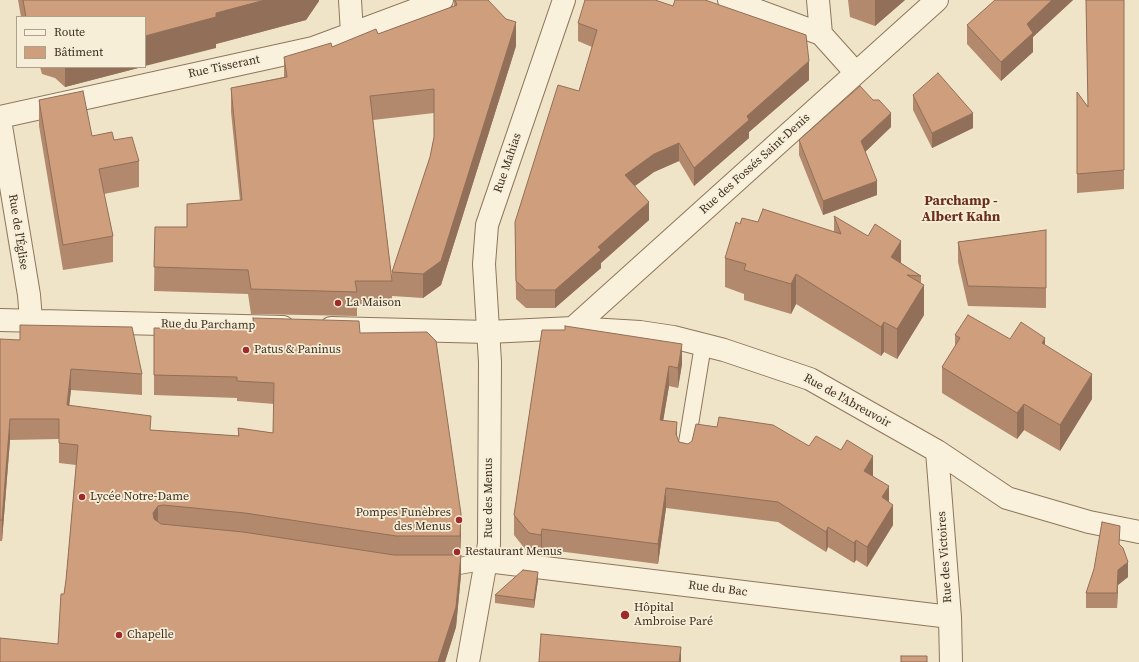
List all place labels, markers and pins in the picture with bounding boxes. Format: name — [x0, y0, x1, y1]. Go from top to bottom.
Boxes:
place label: La Maison — [346, 296, 401, 310]
marker: La Maison — [333, 298, 343, 308]
place label: Patus & Paninus — [254, 343, 341, 357]
marker: Patus & Paninus — [241, 345, 251, 355]
place label: Lycée Notre-Dame — [90, 490, 189, 504]
marker: Lycée Notre-Dame — [77, 492, 87, 502]
place label: Pompes Funèbres des Menus — [356, 506, 451, 534]
marker: Pompes Funèbres des Menus — [454, 515, 464, 525]
place label: Restaurant Menus — [465, 545, 562, 559]
marker: Restaurant Menus — [452, 547, 462, 557]
place label: Hôpital Ambroise Paré — [634, 601, 713, 629]
marker: Hôpital Ambroise Paré — [619, 609, 631, 621]
place label: Chapelle — [127, 628, 174, 642]
marker: Chapelle — [114, 630, 124, 640]

